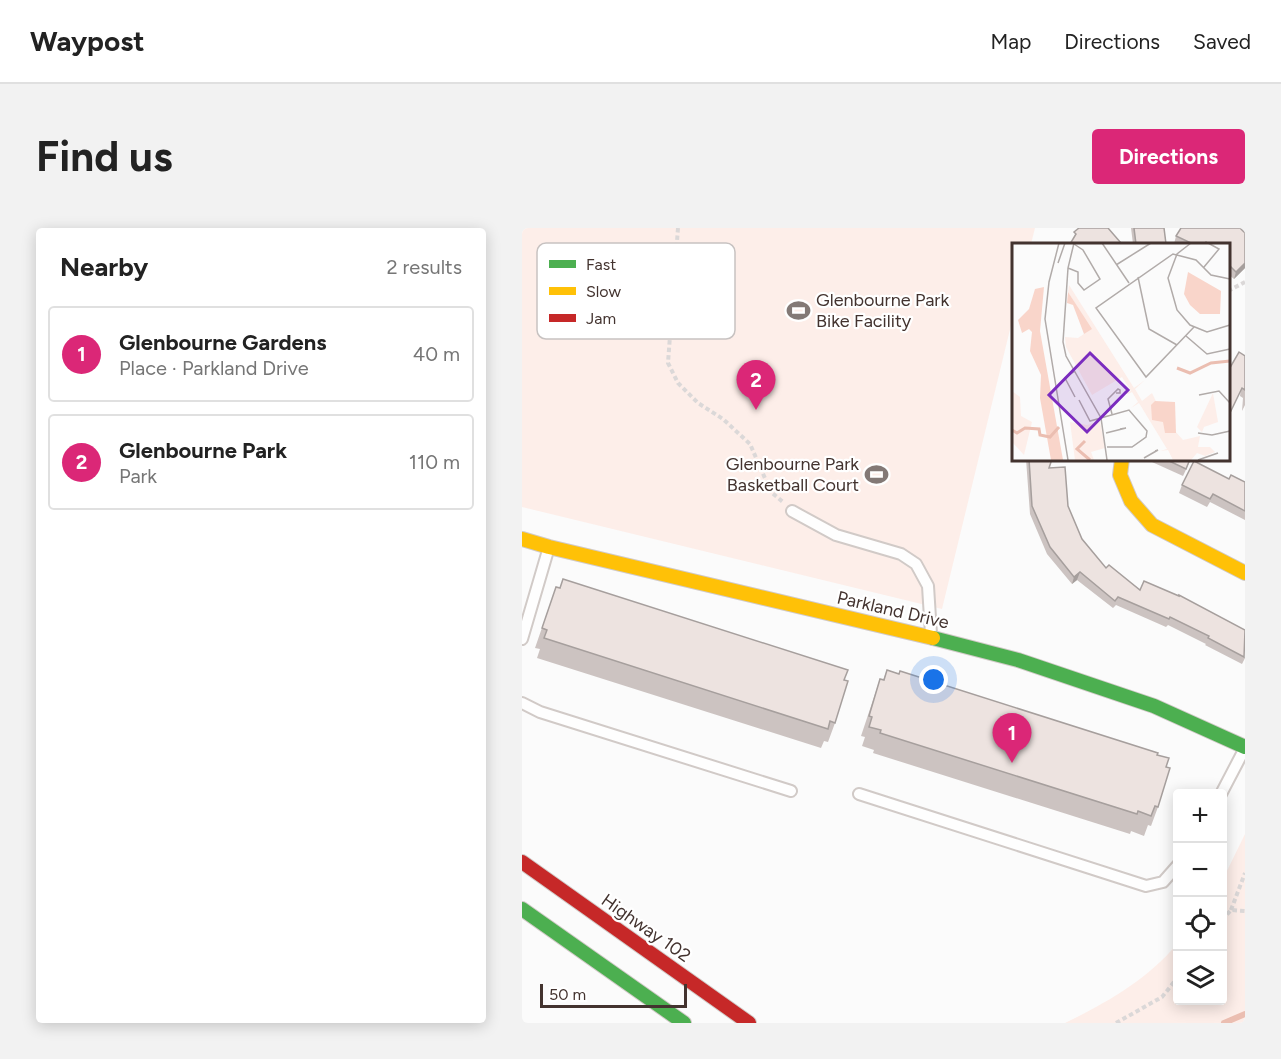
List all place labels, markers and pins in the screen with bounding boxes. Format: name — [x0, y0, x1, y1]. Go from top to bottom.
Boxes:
place label: Glenbourne Park Bike Facility — [816, 289, 949, 332]
sports icon: Glenbourne Park Bike Facility — [785, 297, 811, 323]
pin: 2 — [736, 360, 776, 410]
place label: Glenbourne Park Basketball Court — [726, 453, 859, 496]
sports icon: Glenbourne Park Basketball Court — [864, 461, 890, 487]
pin: 1 — [992, 714, 1032, 763]

